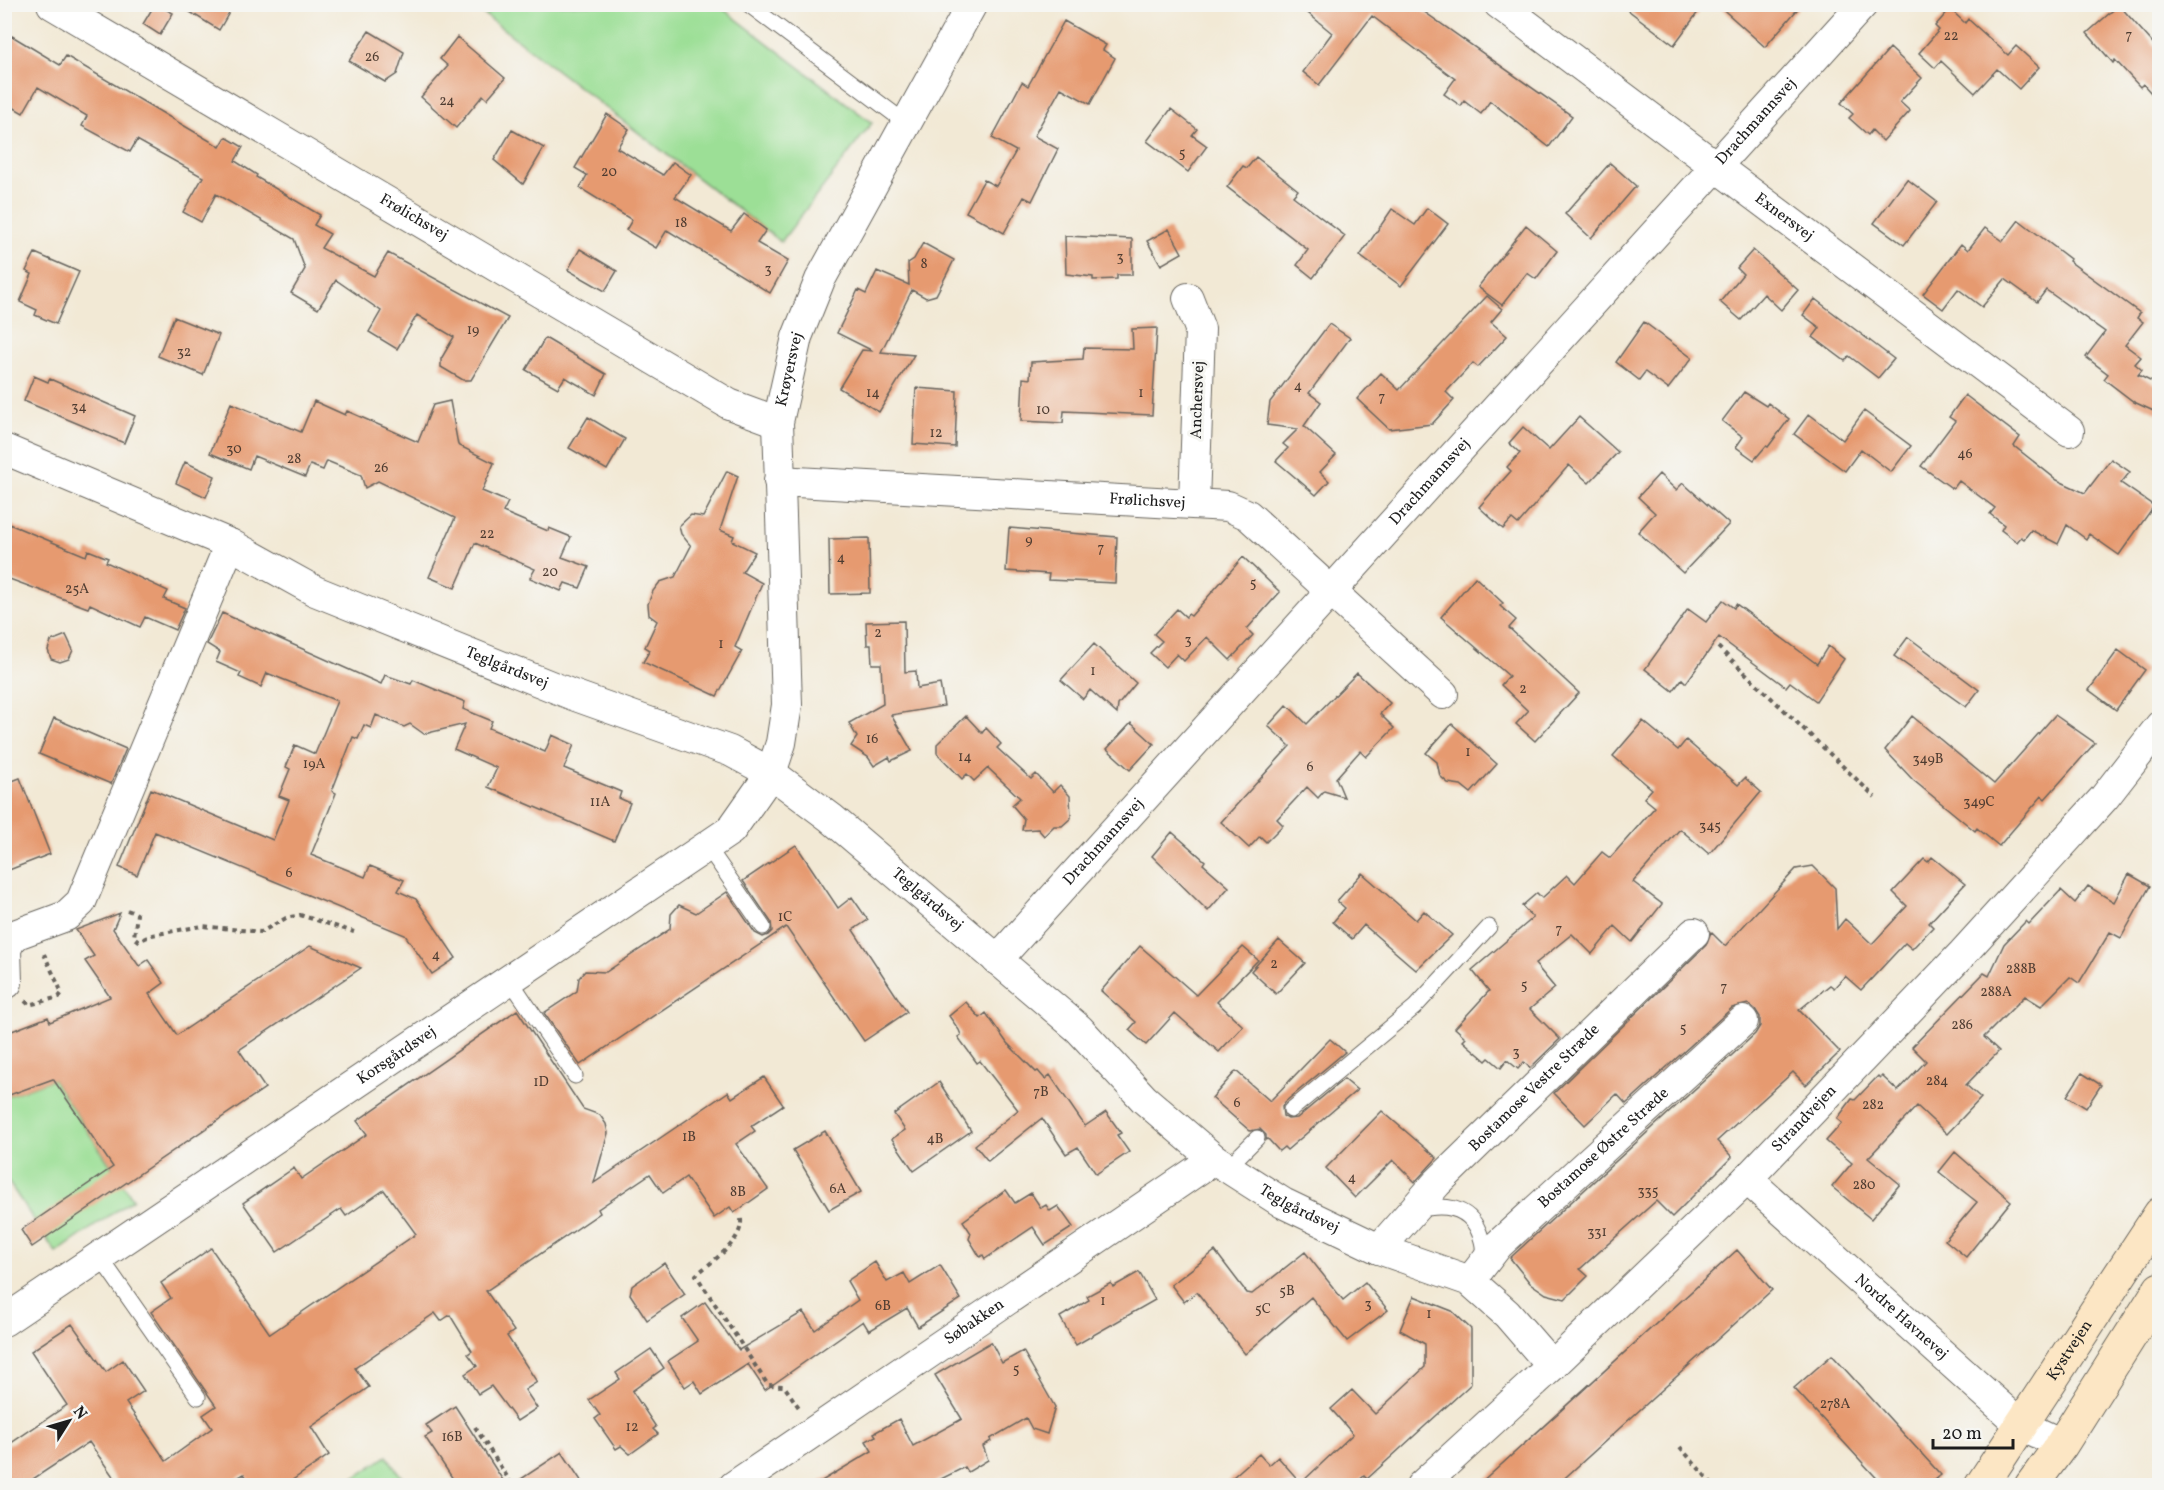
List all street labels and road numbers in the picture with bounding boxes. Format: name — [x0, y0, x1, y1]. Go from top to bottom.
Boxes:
street label: Drachmannsvej — [1711, 73, 1802, 170]
street label: Exnersvej — [1750, 188, 1818, 247]
street label: Frølichsvej — [375, 189, 452, 247]
street label: Krøyersvej — [771, 329, 809, 409]
street label: Anchersvej — [1186, 360, 1210, 440]
street label: Drachmannsvej — [1385, 433, 1475, 530]
street label: Frølichsvej — [1109, 488, 1186, 515]
street label: Teglgårdsvej — [462, 642, 552, 695]
street label: Drachmannsvej — [1058, 794, 1149, 891]
street label: Teglgårdsvej — [887, 863, 968, 937]
street label: Bostamose Vestre Stræde — [1464, 1019, 1605, 1157]
street label: Korsgårdsvej — [353, 1021, 441, 1090]
street label: Strandvejen — [1767, 1080, 1842, 1157]
street label: Bostamose Østre Stræde — [1534, 1083, 1674, 1214]
street label: Teglgårdsvej — [1255, 1179, 1343, 1239]
street label: Nordre Havnevej — [1849, 1269, 1953, 1365]
street label: Søbakken — [940, 1294, 1009, 1350]
street label: Kystvejen — [2042, 1316, 2098, 1385]

